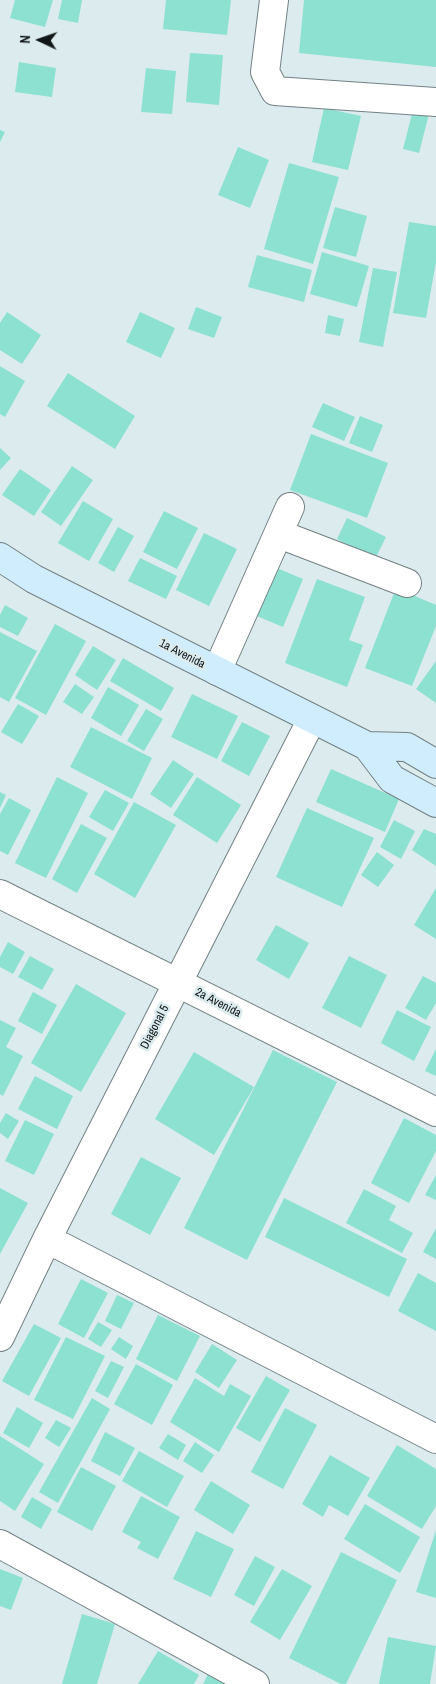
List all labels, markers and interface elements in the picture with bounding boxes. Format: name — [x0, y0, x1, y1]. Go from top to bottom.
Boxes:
north arrow — [15, 15, 65, 65]
text: N — [16, 35, 34, 44]
street label: 1a Avenida — [157, 636, 207, 672]
street label: 2a Avenida — [193, 985, 243, 1021]
street label: Diagonal 5 — [138, 1003, 172, 1051]

